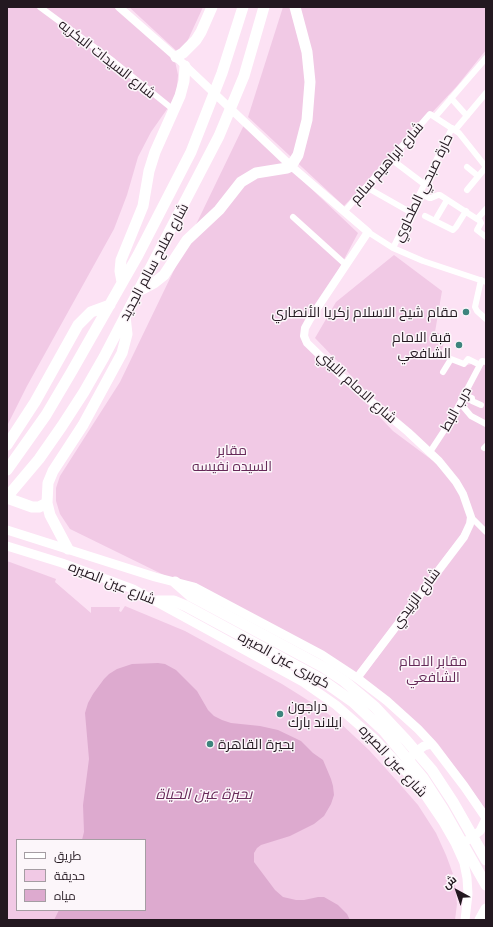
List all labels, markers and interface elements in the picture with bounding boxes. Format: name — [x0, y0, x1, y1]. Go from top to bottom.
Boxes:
street label: شارع السيدات البكريه — [55, 16, 159, 102]
street label: شارع ابراهيم سالم — [347, 119, 427, 207]
street label: حارة صبحي الطحاوي — [390, 131, 456, 245]
street label: شارع صلاح سالم الجديد — [116, 200, 192, 324]
place label: مقام شيخ الاسلام زكريا الأنصاري — [271, 304, 458, 320]
marker: مقام شيخ الاسلام زكريا الأنصاري — [461, 307, 471, 317]
place label: قبة الامام الشافعي — [392, 329, 451, 362]
marker: قبة الامام الشافعي — [454, 340, 464, 350]
street label: شارع الامام الليثي — [314, 347, 400, 427]
street label: درب البط — [437, 384, 475, 434]
park label: مقابر السيده نفيسه — [192, 442, 272, 474]
street label: شارع عين الصيره — [66, 558, 158, 608]
street label: شارع الزبيدي — [388, 565, 444, 631]
street label: كوبرى عين الصيره — [235, 628, 333, 692]
park label: مقابر الامام الشافعي — [399, 653, 467, 686]
place label: دراجون ايلاند بارك — [288, 698, 342, 730]
marker: دراجون ايلاند بارك — [275, 709, 285, 719]
street label: شارع عين الصيره — [355, 721, 431, 801]
place label: بحيرة القاهرة — [218, 736, 294, 752]
marker: بحيرة القاهرة — [205, 739, 215, 749]
water label: بحيرة عين الحياة — [156, 785, 252, 803]
legend — [16, 839, 146, 911]
text: طريق — [54, 848, 81, 863]
text: حديقة — [54, 868, 85, 883]
north arrow — [437, 871, 477, 911]
text: ش — [439, 872, 459, 891]
text: مياه — [54, 888, 76, 903]

